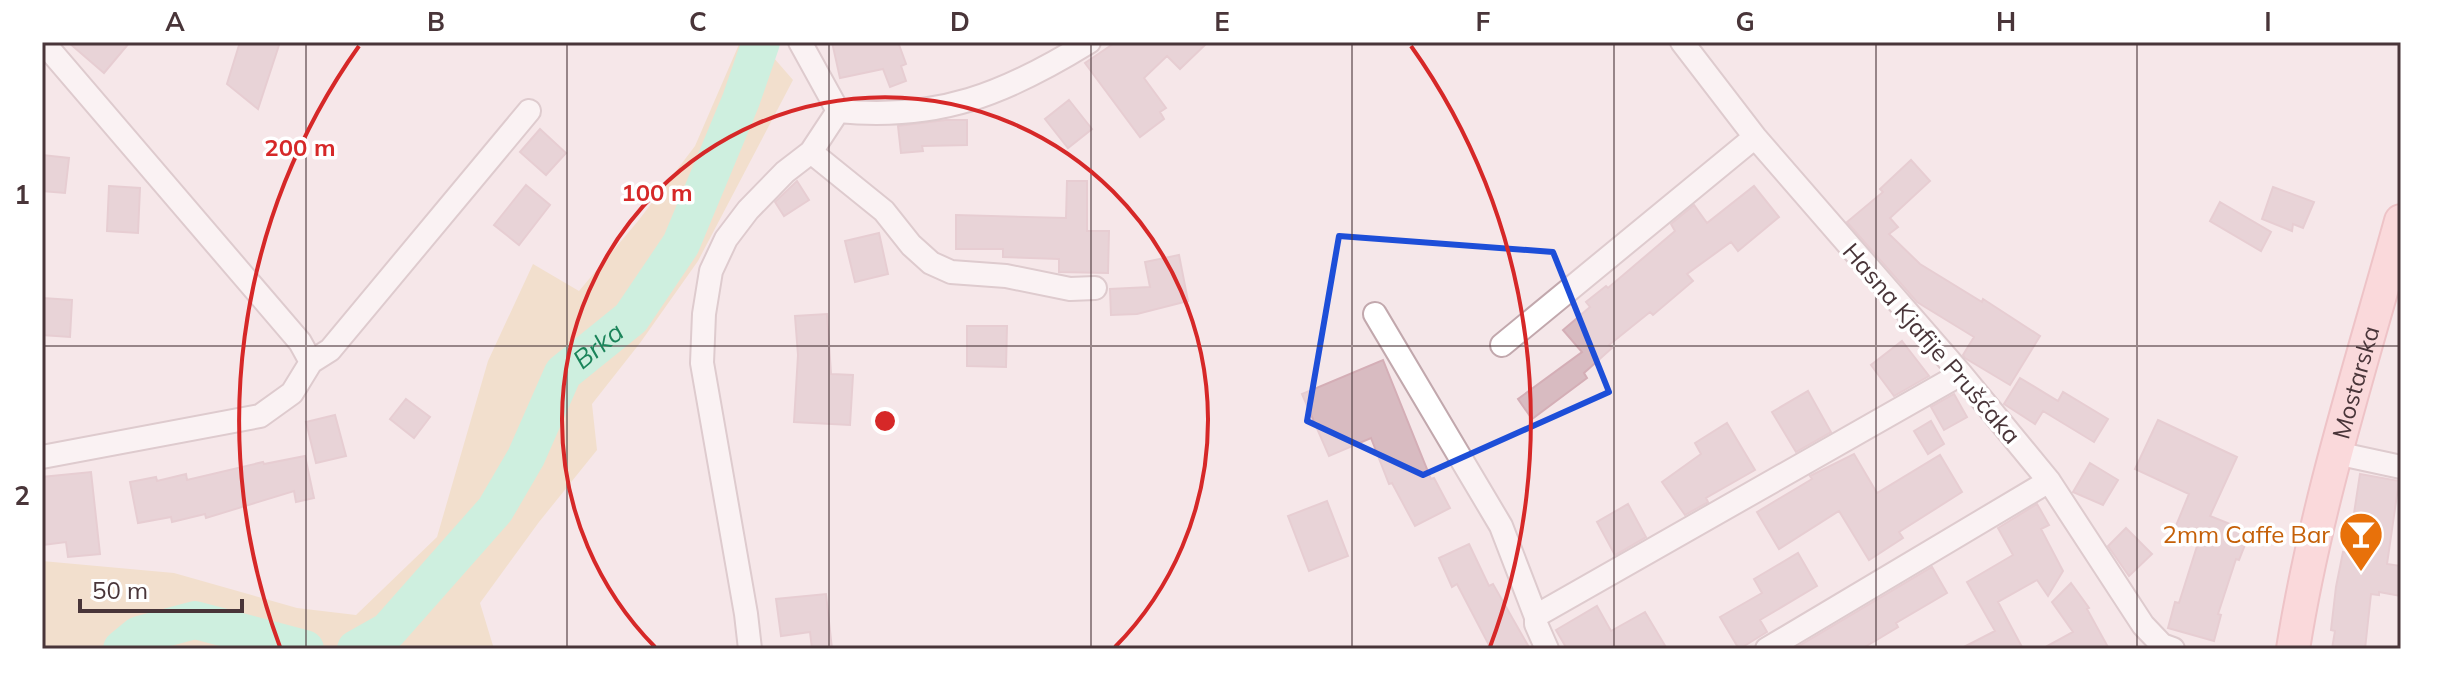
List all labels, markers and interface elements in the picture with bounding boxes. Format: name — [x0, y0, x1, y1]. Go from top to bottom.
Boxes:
text: A — [165, 5, 185, 38]
text: B — [427, 5, 445, 38]
text: C — [689, 5, 707, 38]
text: D — [950, 5, 970, 38]
text: E — [1214, 5, 1230, 38]
text: F — [1476, 5, 1491, 38]
text: G — [1735, 5, 1755, 38]
text: H — [1996, 5, 2016, 38]
text: I — [2264, 5, 2272, 38]
text: 200 m — [264, 132, 336, 162]
text: 100 m — [621, 177, 693, 207]
text: 1 — [14, 178, 30, 211]
street label: Hasna Kjafije Prušćaka — [1837, 236, 2027, 450]
water label: Brka — [566, 315, 630, 375]
street label: Mostarska — [2325, 322, 2385, 442]
centre of rings — [871, 407, 899, 435]
text: 2 — [14, 479, 30, 512]
bar icon: 2mm Caffe Bar — [2337, 510, 2385, 573]
place label: 2mm Caffe Bar — [2163, 519, 2330, 549]
scale bar — [80, 563, 242, 613]
text: 50 m — [92, 575, 148, 605]

